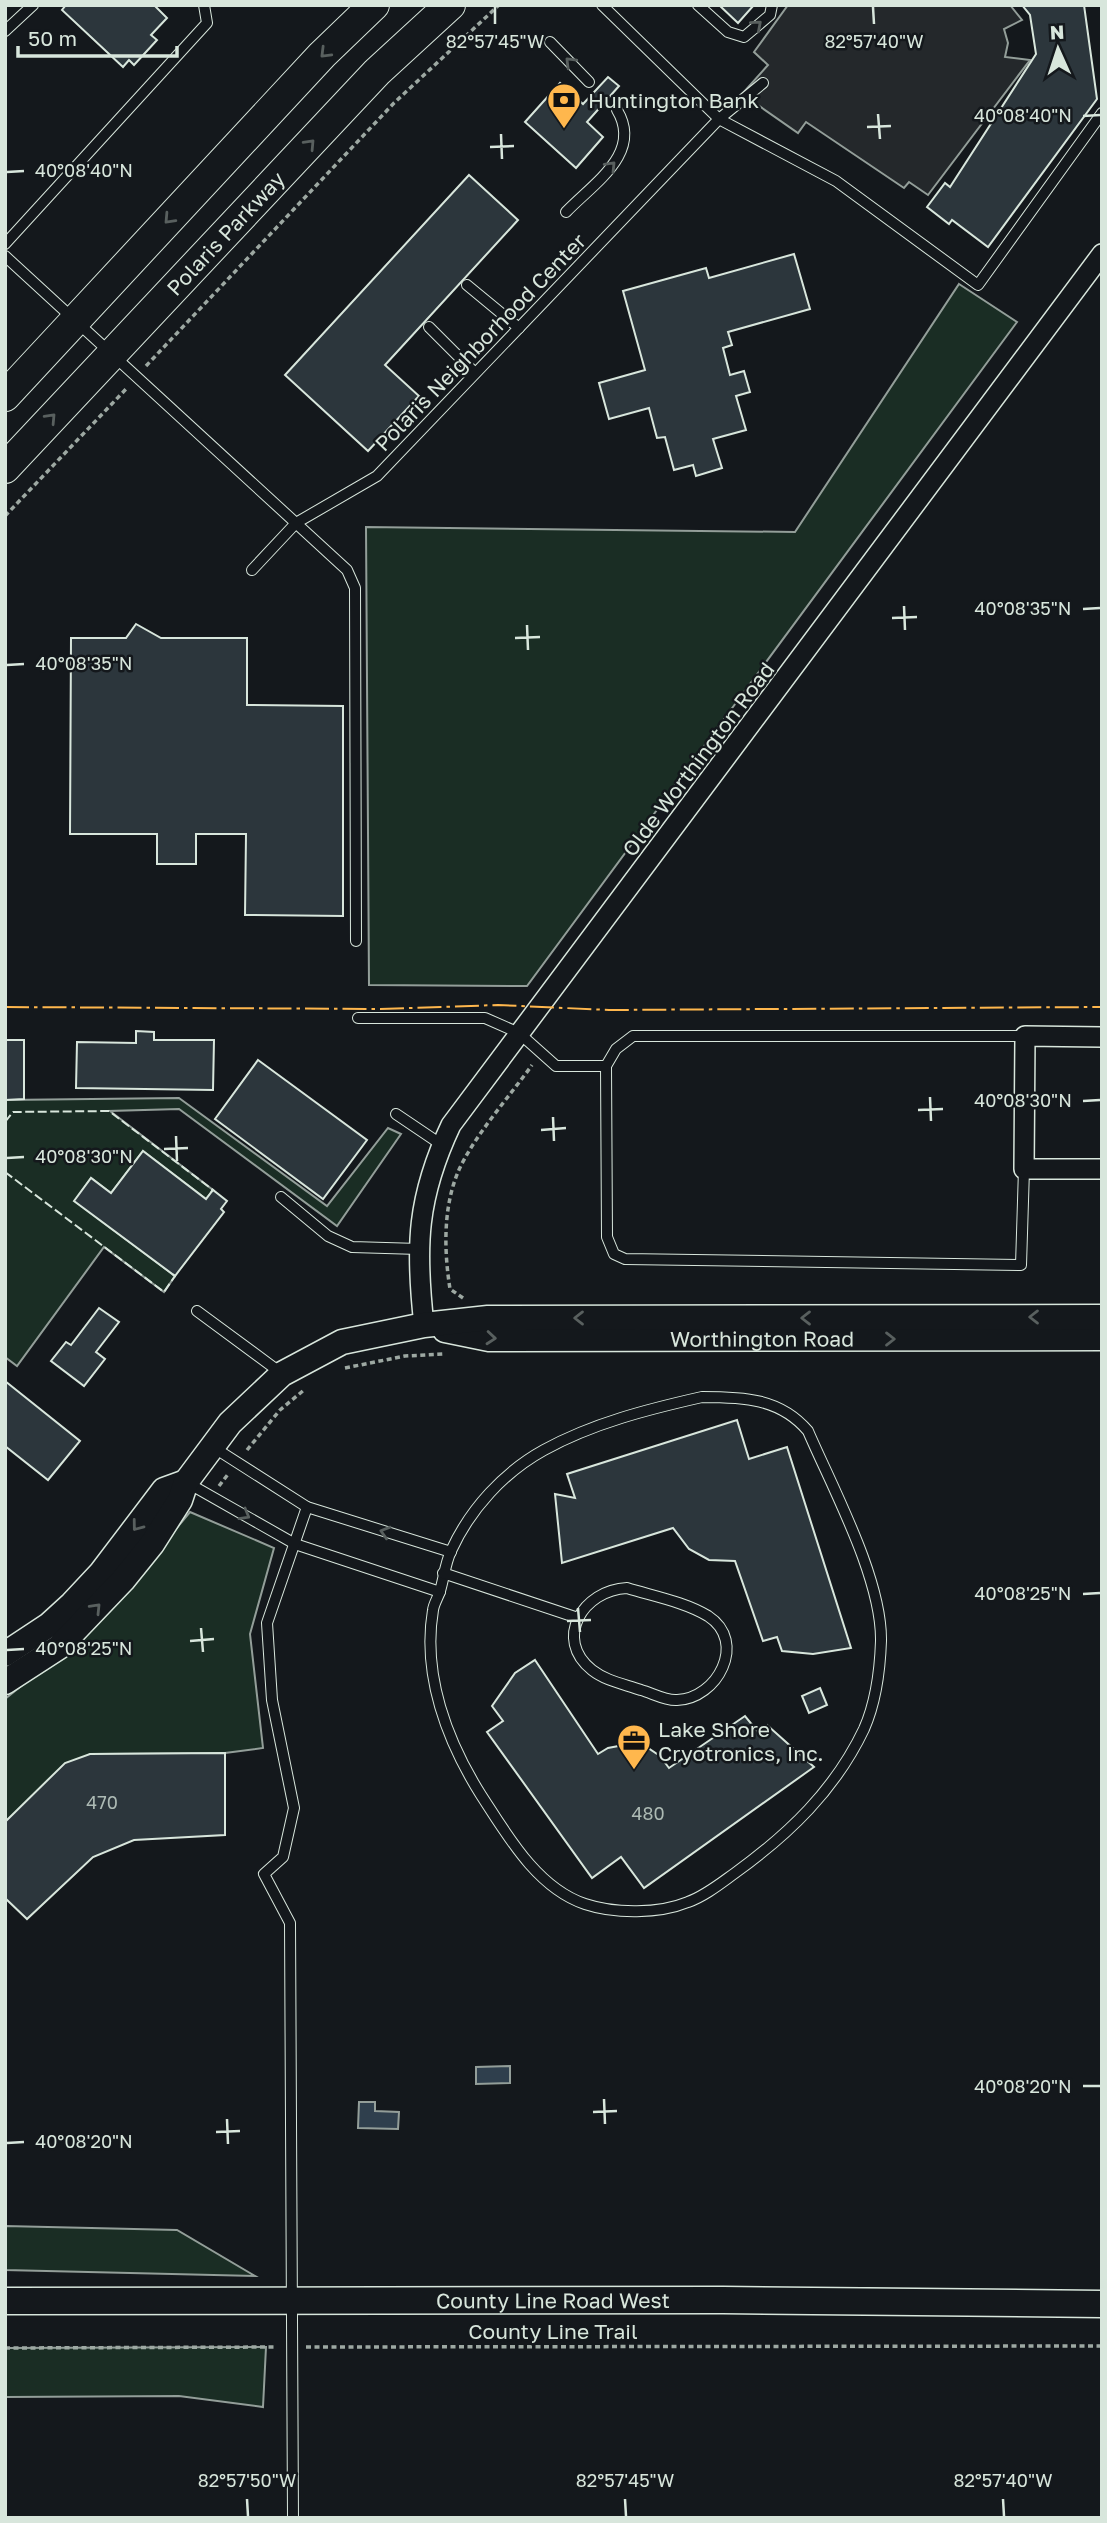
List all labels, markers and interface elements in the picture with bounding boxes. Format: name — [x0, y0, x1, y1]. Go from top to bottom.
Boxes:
scale bar — [18, 14, 177, 58]
north arrow — [1023, 14, 1093, 84]
text: N — [1049, 20, 1065, 43]
one-way arrow — [749, 21, 762, 33]
text: 50 m — [28, 25, 77, 51]
text: 82°57'45"W — [446, 30, 544, 52]
text: 82°57'40"W — [824, 30, 924, 52]
one-way arrow — [320, 44, 333, 57]
one-way arrow — [565, 57, 578, 70]
bank icon: Huntington Bank — [545, 81, 583, 130]
place label: Huntington Bank — [588, 87, 759, 113]
text: 40°08'40"N — [974, 104, 1072, 126]
one-way arrow — [302, 139, 314, 152]
text: 40°08'40"N — [35, 159, 133, 181]
one-way arrow — [602, 162, 615, 175]
street label: Polaris Parkway — [161, 166, 290, 301]
one-way arrow — [165, 211, 178, 224]
street label: Polaris Neighborhood Center — [369, 228, 591, 456]
one-way arrow — [43, 413, 56, 426]
text: 40°08'35"N — [975, 597, 1071, 619]
text: 40°08'35"N — [36, 652, 132, 674]
street label: Olde Worthington Road — [617, 657, 779, 861]
text: 40°08'30"N — [974, 1089, 1072, 1111]
text: 40°08'30"N — [35, 1145, 133, 1167]
one-way arrow — [1028, 1309, 1038, 1325]
one-way arrow — [573, 1310, 583, 1326]
one-way arrow — [800, 1310, 811, 1326]
street label: Worthington Road — [670, 1325, 854, 1352]
one-way arrow — [486, 1330, 497, 1345]
one-way arrow — [885, 1331, 895, 1347]
one-way arrow — [238, 1507, 251, 1520]
one-way arrow — [133, 1518, 145, 1531]
one-way arrow — [380, 1525, 392, 1540]
text: 40°08'25"N — [975, 1582, 1071, 1604]
one-way arrow — [87, 1604, 100, 1617]
text: 40°08'25"N — [36, 1637, 132, 1659]
place label: Lake Shore Cryotronics, Inc. — [658, 1716, 824, 1766]
office icon: Lake Shore Cryotronics, Inc. — [615, 1722, 653, 1771]
house number: 470 — [86, 1791, 118, 1813]
house number: 480 — [631, 1802, 665, 1824]
text: 40°08'20"N — [974, 2075, 1072, 2097]
text: 40°08'20"N — [35, 2130, 133, 2152]
street label: County Line Road West — [436, 2287, 670, 2313]
street label: County Line Trail — [468, 2318, 638, 2344]
text: 82°57'50"W — [198, 2469, 296, 2491]
text: 82°57'45"W — [576, 2469, 674, 2491]
text: 82°57'40"W — [953, 2469, 1053, 2491]

